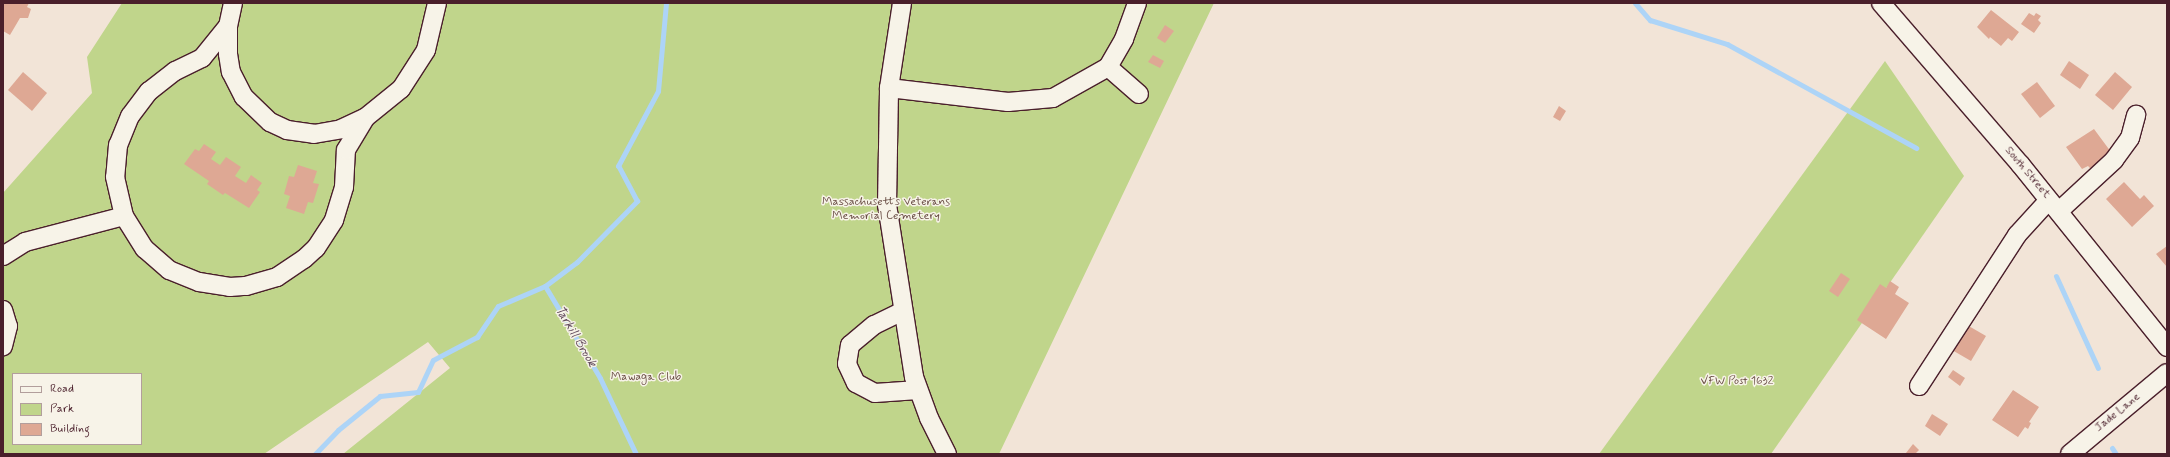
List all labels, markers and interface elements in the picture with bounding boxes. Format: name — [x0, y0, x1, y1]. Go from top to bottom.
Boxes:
street label: South Street — [2001, 144, 2053, 202]
park label: Massachusetts Veterans Memorial Cemetery — [822, 196, 950, 224]
water label: Tarkill Brook — [551, 304, 599, 370]
park label: Mawaga Club — [611, 371, 681, 385]
legend — [12, 373, 142, 445]
park label: VFW Post 1632 — [1701, 375, 1773, 389]
text: Road — [50, 381, 74, 397]
street label: Jade Lane — [2093, 391, 2143, 435]
text: Park — [50, 401, 74, 417]
text: Building — [50, 421, 90, 437]

